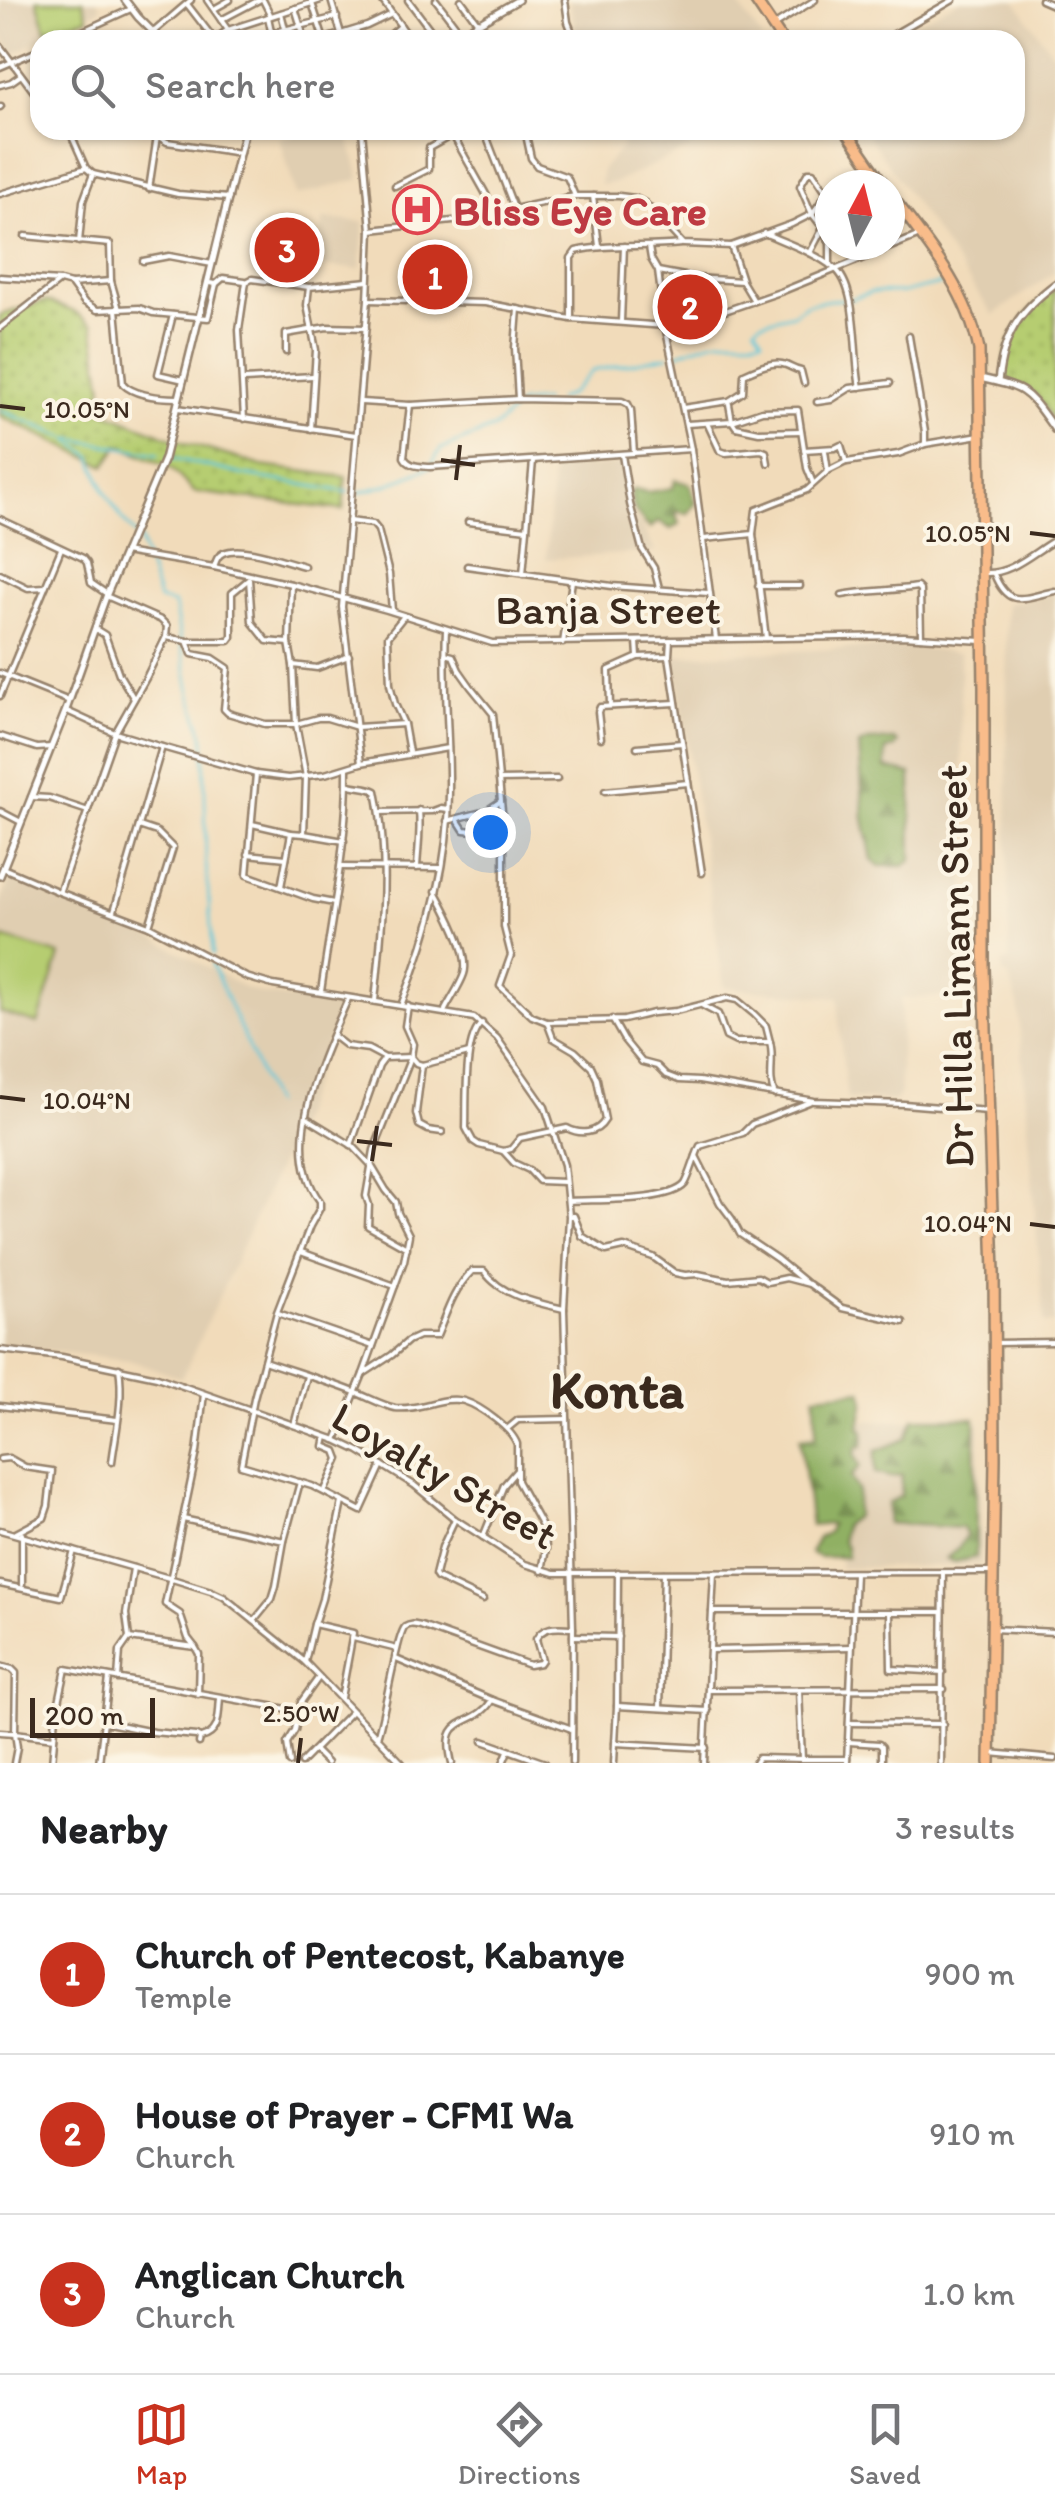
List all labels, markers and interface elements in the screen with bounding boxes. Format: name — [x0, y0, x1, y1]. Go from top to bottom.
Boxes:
search box — [30, 30, 1025, 140]
icon: search — [65, 58, 120, 113]
text: Search here — [145, 62, 336, 108]
north arrow — [815, 170, 905, 260]
hospital icon: Bliss Eye Care — [392, 184, 444, 236]
place label: Bliss Eye Care — [453, 185, 707, 236]
pin: 3 — [254, 212, 320, 288]
pin: 1 — [402, 240, 468, 314]
pin: 2 — [658, 270, 722, 344]
text: 10.05°N — [44, 394, 130, 424]
text: 10.05°N — [925, 518, 1011, 548]
street label: Banja Street — [495, 584, 721, 635]
street label: Dr Hilla Limann Street — [926, 764, 985, 1168]
your location — [465, 807, 516, 858]
text: 10.04°N — [43, 1085, 131, 1115]
text: 10.04°N — [924, 1208, 1012, 1238]
district label: Konta — [550, 1359, 684, 1421]
street label: Loyalty Street — [323, 1390, 566, 1560]
scale bar — [30, 1693, 155, 1738]
text: 200 m — [45, 1698, 124, 1732]
text: 2.50°W — [263, 1698, 339, 1728]
text: Nearby — [40, 1803, 167, 1854]
text: 3 results — [895, 1809, 1015, 1847]
text: Church of Pentecost, Kabanye — [135, 1932, 625, 1978]
text: 1 — [65, 1955, 80, 1993]
text: 900 m — [925, 1955, 1015, 1993]
text: Temple — [135, 1978, 232, 2016]
text: House of Prayer - CFMI Wa — [135, 2092, 573, 2138]
text: 2 — [64, 2115, 81, 2153]
text: 910 m — [930, 2115, 1015, 2153]
text: Church — [135, 2138, 235, 2176]
text: Anglican Church — [135, 2252, 404, 2298]
text: 3 — [64, 2275, 81, 2313]
text: 1.0 km — [923, 2275, 1015, 2313]
text: Church — [135, 2298, 235, 2336]
tab: Map — [134, 2397, 189, 2491]
tab: Directions — [458, 2397, 581, 2491]
tab: Saved — [849, 2397, 921, 2491]

